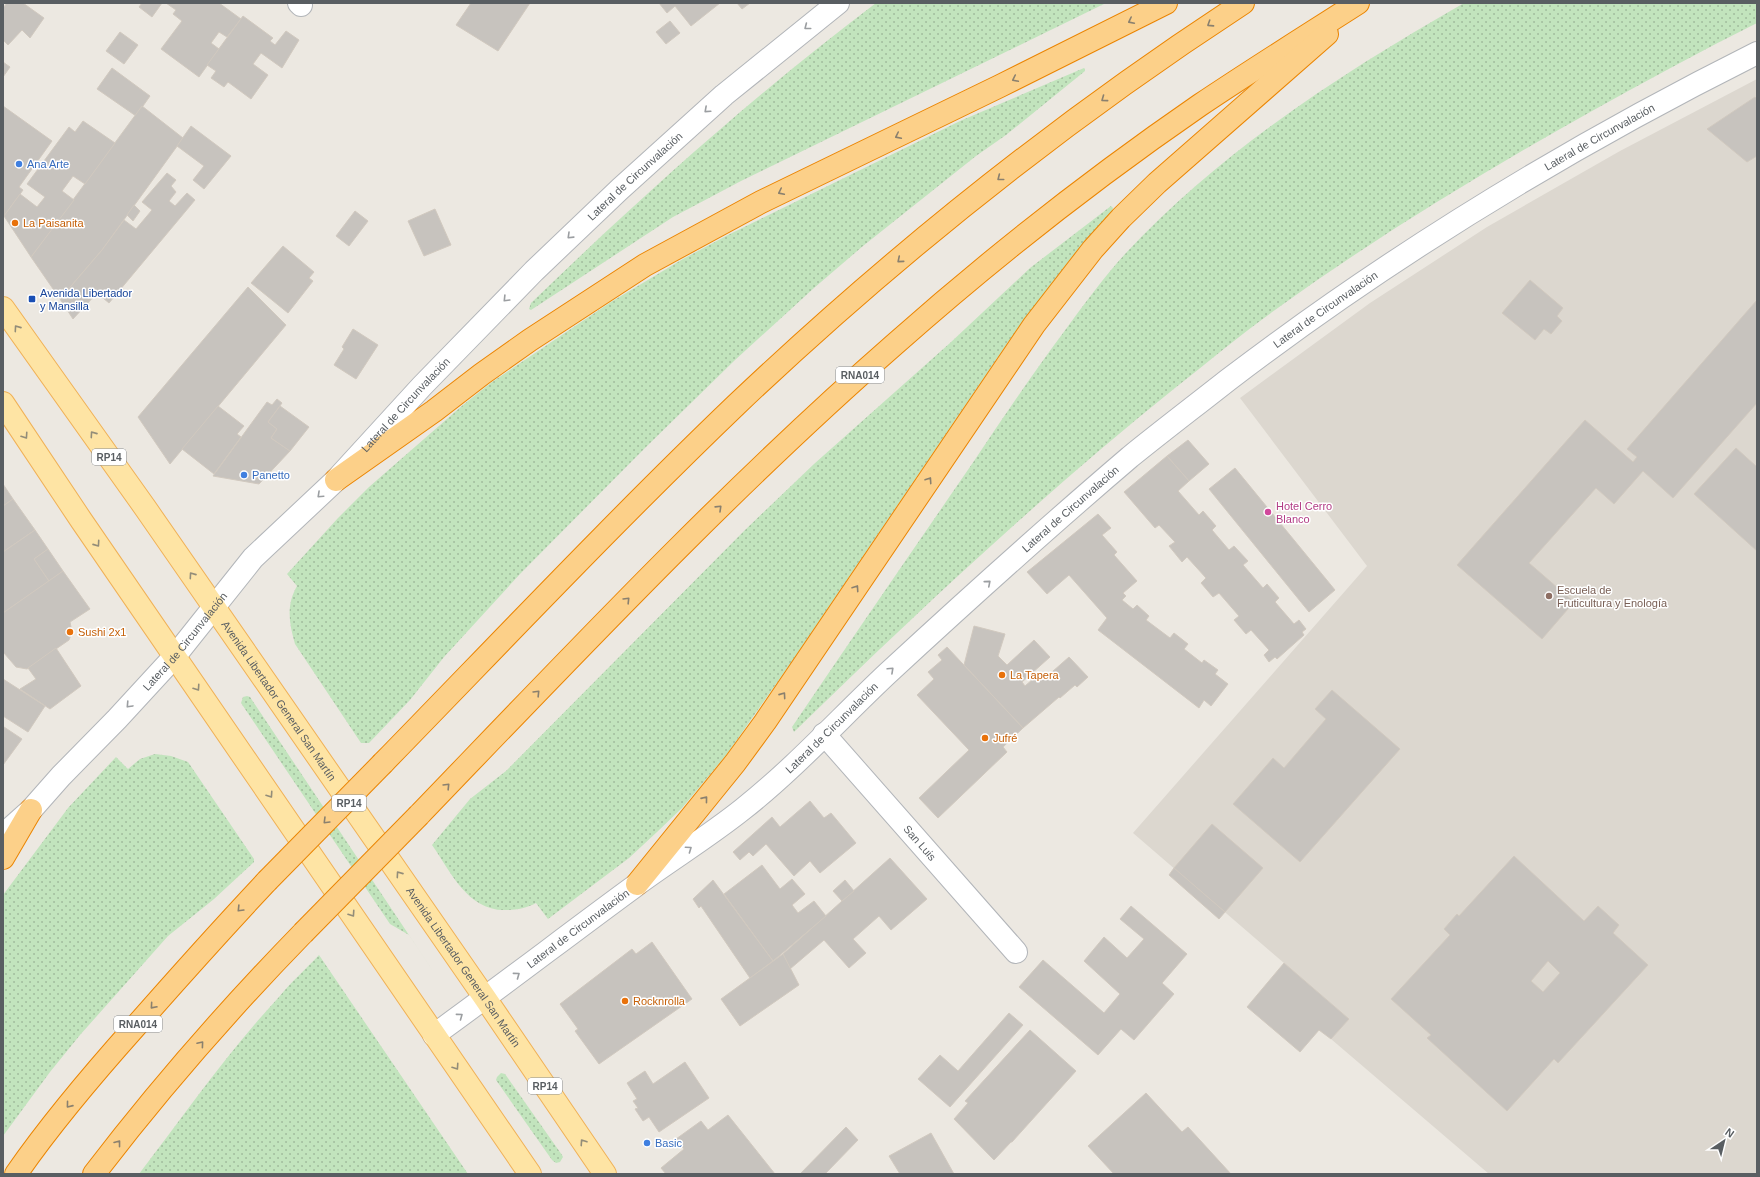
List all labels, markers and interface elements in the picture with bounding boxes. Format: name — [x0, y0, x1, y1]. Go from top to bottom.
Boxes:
one-way arrow — [1128, 16, 1136, 23]
one-way arrow — [1207, 19, 1214, 27]
one-way arrow — [805, 23, 812, 30]
one-way arrow — [1012, 74, 1020, 82]
one-way arrow — [1101, 95, 1108, 102]
street label: Lateral de Circunvalación — [1542, 101, 1657, 173]
one-way arrow — [705, 106, 712, 113]
street label: Lateral de Circunvalación — [585, 130, 685, 223]
one-way arrow — [895, 131, 903, 139]
place label: Ana Arte — [27, 158, 69, 170]
marker: Ana Arte — [14, 159, 24, 169]
one-way arrow — [997, 173, 1004, 180]
one-way arrow — [778, 187, 786, 195]
place label: La Paisanita — [23, 217, 84, 229]
marker: La Paisanita — [10, 218, 20, 228]
one-way arrow — [567, 231, 575, 238]
one-way arrow — [897, 256, 904, 263]
street label: Lateral de Circunvalación — [1271, 269, 1380, 350]
place label: Avenida Libertador y Mansilla — [40, 287, 132, 312]
marker: Avenida Libertador y Mansilla — [27, 294, 37, 304]
one-way arrow — [504, 294, 511, 302]
one-way arrow — [15, 326, 22, 333]
street label: Lateral de Circunvalación — [359, 355, 452, 454]
road number: RNA014 — [836, 367, 884, 383]
one-way arrow — [20, 432, 27, 439]
one-way arrow — [91, 432, 98, 439]
road number: RP14 — [92, 449, 126, 465]
street label: Lateral de Circunvalación — [1020, 463, 1121, 554]
place label: Panetto — [252, 469, 290, 481]
marker: Panetto — [239, 470, 249, 480]
one-way arrow — [924, 477, 931, 484]
one-way arrow — [318, 490, 325, 497]
place label: Hotel Cerro Blanco — [1276, 500, 1332, 525]
one-way arrow — [714, 505, 722, 512]
marker: Hotel Cerro Blanco — [1263, 507, 1273, 517]
one-way arrow — [92, 539, 99, 546]
one-way arrow — [189, 572, 196, 579]
one-way arrow — [983, 581, 991, 588]
place label: Escuela de Fruticultura y Enología — [1557, 584, 1668, 609]
one-way arrow — [851, 585, 859, 592]
street label: Lateral de Circunvalación — [140, 590, 229, 693]
marker: Escuela de Fruticultura y Enología — [1544, 591, 1554, 601]
one-way arrow — [623, 597, 630, 605]
street label: Avenida Libertador General San Martín — [219, 619, 338, 783]
place label: Sushi 2x1 — [78, 626, 126, 638]
marker: Sushi 2x1 — [65, 627, 75, 637]
one-way arrow — [887, 668, 894, 675]
place label: La Tapera — [1010, 669, 1060, 681]
marker: La Tapera — [997, 670, 1007, 680]
street label: Lateral de Circunvalación — [783, 680, 880, 776]
one-way arrow — [192, 684, 200, 691]
one-way arrow — [532, 690, 540, 698]
one-way arrow — [778, 693, 785, 700]
one-way arrow — [127, 700, 134, 708]
place label: Jufré — [993, 732, 1017, 744]
marker: Jufré — [980, 733, 990, 743]
one-way arrow — [442, 783, 449, 791]
one-way arrow — [265, 791, 272, 798]
road number: RP14 — [332, 795, 366, 811]
one-way arrow — [700, 796, 707, 804]
one-way arrow — [323, 816, 331, 824]
street label: San Luis — [901, 823, 939, 863]
one-way arrow — [685, 846, 692, 854]
one-way arrow — [396, 871, 404, 878]
street label: Avenida Libertador General San Martín — [404, 885, 523, 1049]
street label: Lateral de Circunvalación — [524, 887, 631, 970]
one-way arrow — [237, 904, 245, 912]
one-way arrow — [347, 910, 355, 917]
one-way arrow — [512, 973, 519, 980]
place label: Rocknrolla — [633, 995, 686, 1007]
marker: Rocknrolla — [620, 996, 630, 1006]
one-way arrow — [151, 1001, 158, 1008]
one-way arrow — [455, 1014, 462, 1021]
road number: RNA014 — [114, 1016, 162, 1032]
one-way arrow — [197, 1041, 204, 1048]
one-way arrow — [452, 1063, 459, 1070]
road number: RP14 — [528, 1078, 562, 1094]
one-way arrow — [67, 1100, 74, 1107]
north arrow — [1704, 1121, 1744, 1161]
text: N — [1723, 1126, 1736, 1140]
place label: Basic — [655, 1137, 682, 1149]
marker: Basic — [642, 1138, 652, 1148]
one-way arrow — [580, 1139, 588, 1146]
one-way arrow — [113, 1141, 120, 1148]

